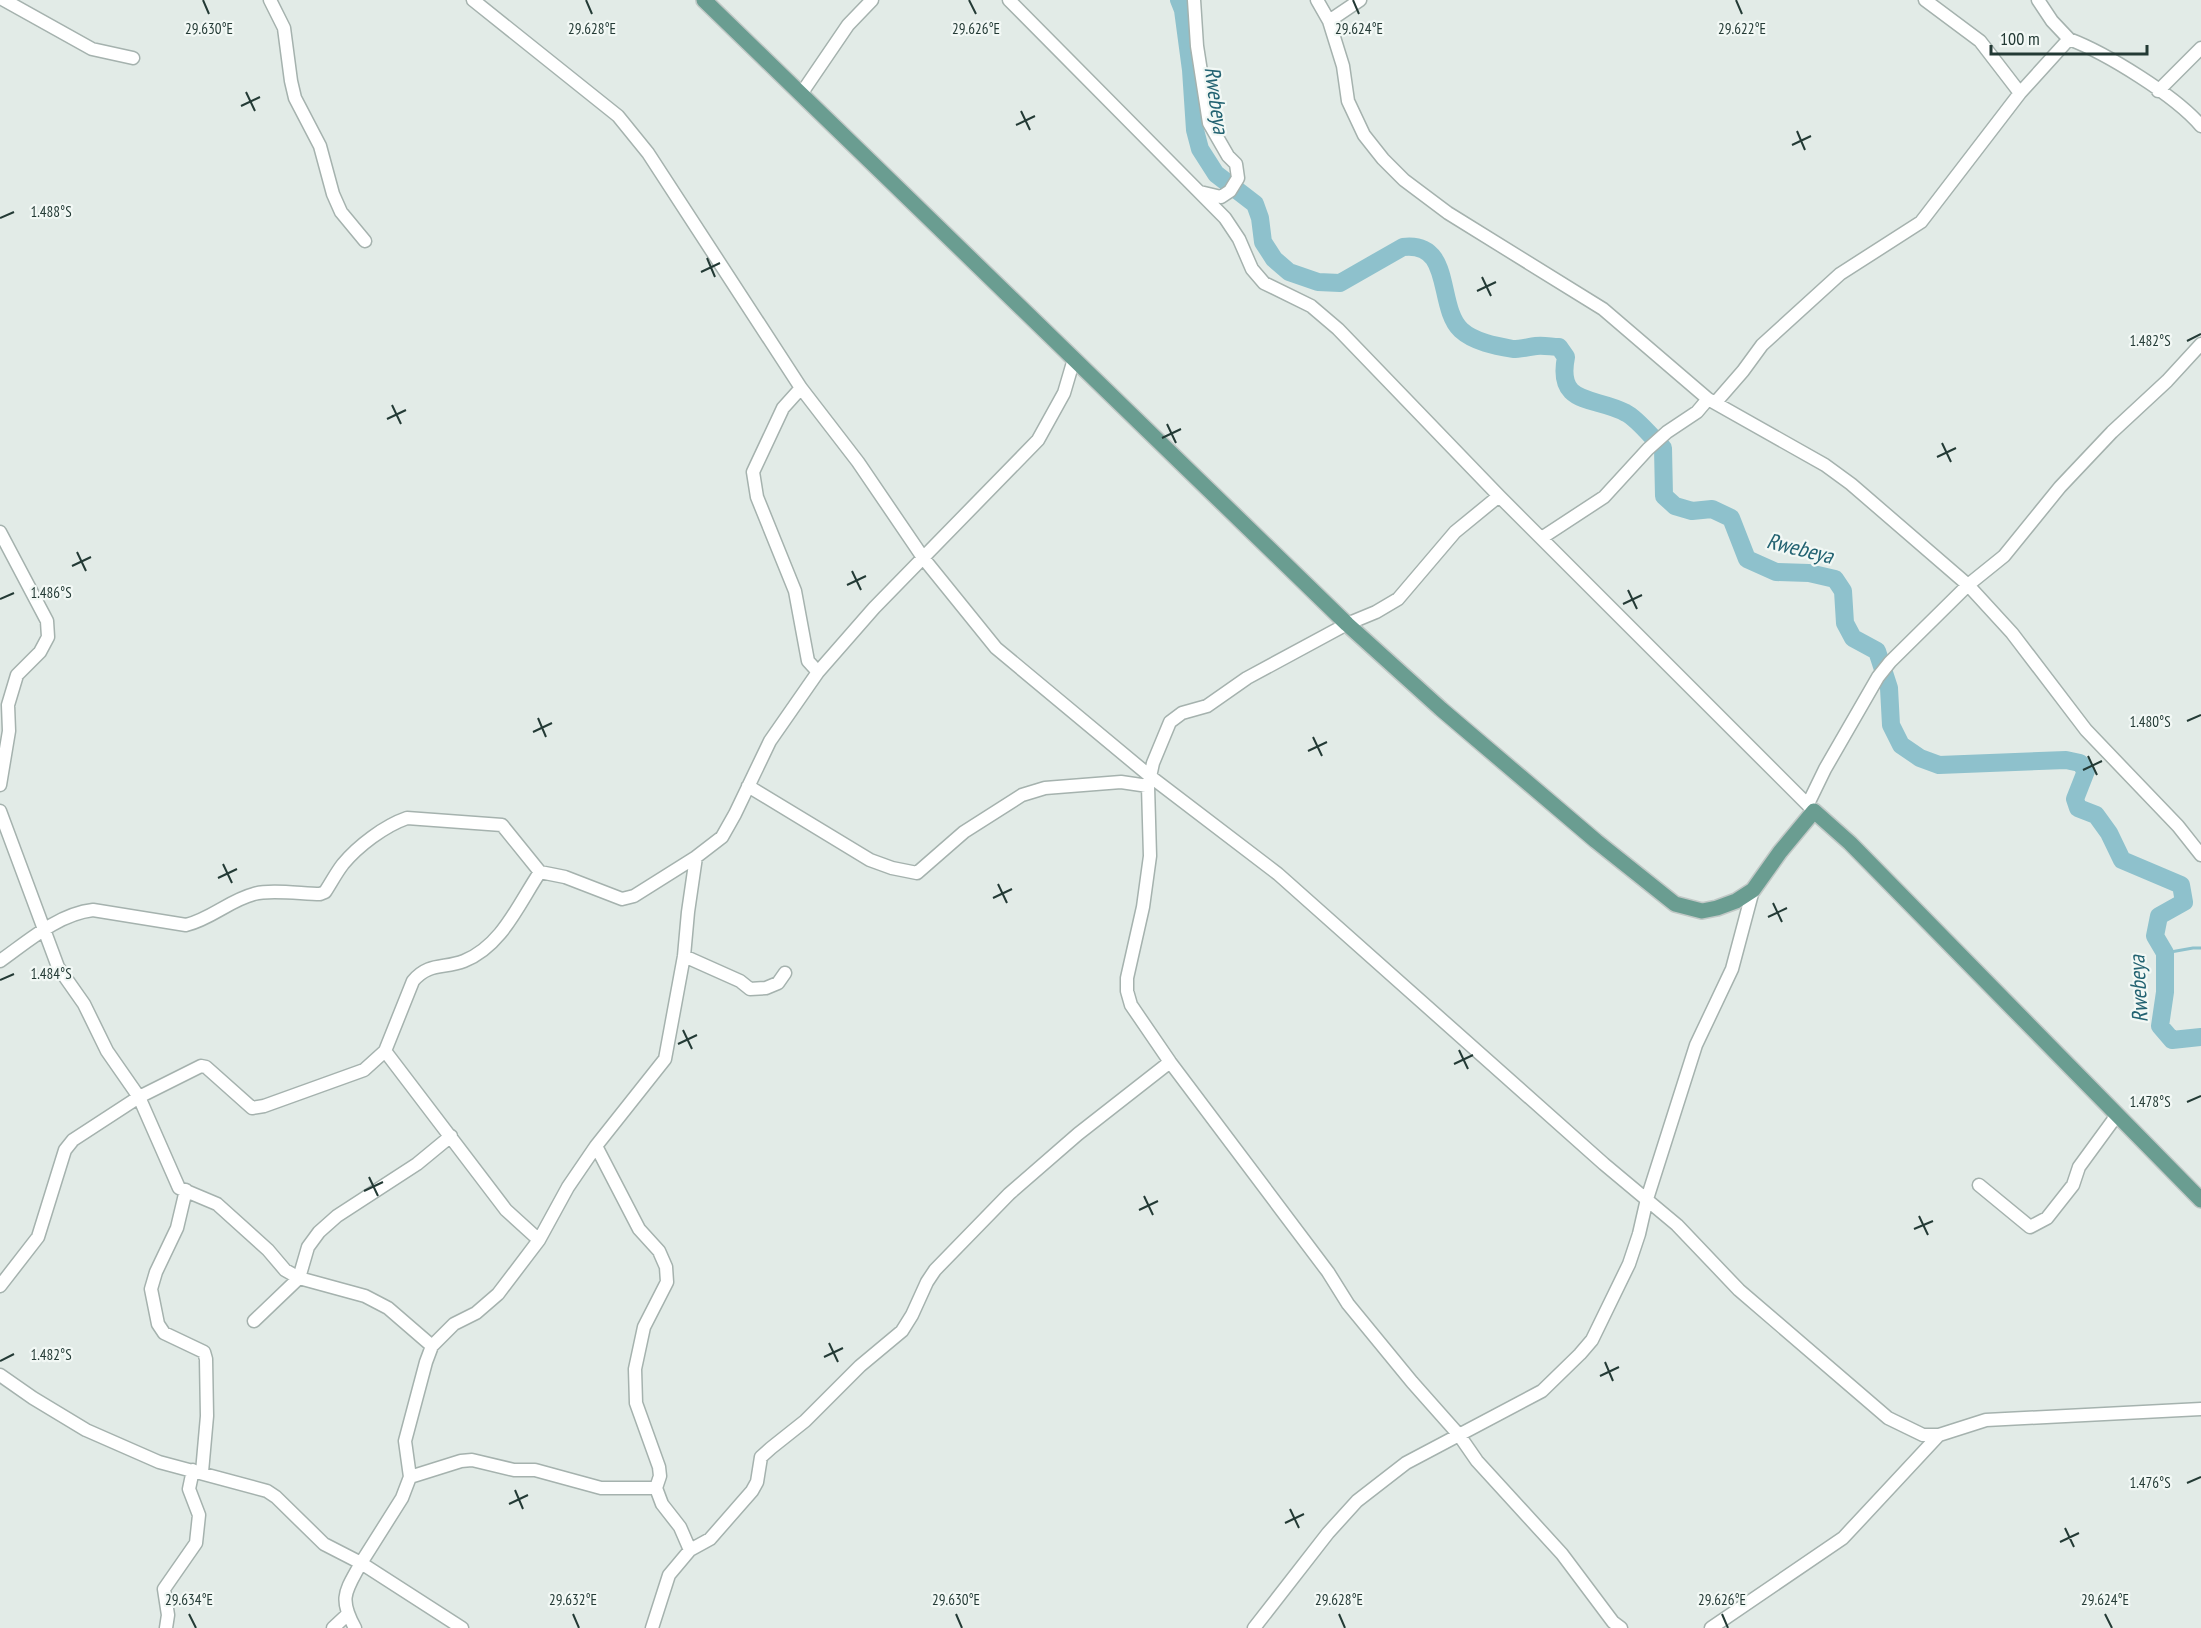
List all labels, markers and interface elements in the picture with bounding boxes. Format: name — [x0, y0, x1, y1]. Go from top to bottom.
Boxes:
scale bar — [1991, 18, 2147, 56]
text: 29.630°E — [185, 19, 233, 38]
text: 29.628°E — [568, 19, 616, 38]
text: 29.626°E — [952, 19, 1000, 38]
text: 29.624°E — [1335, 19, 1383, 38]
text: 29.622°E — [1718, 19, 1766, 38]
text: 100 m — [2000, 27, 2040, 50]
water label: Rwebeya — [1198, 65, 1236, 136]
text: 1.488°S — [30, 202, 72, 221]
text: 1.482°S — [2129, 331, 2171, 350]
water label: Rwebeya — [1764, 526, 1837, 570]
text: 1.486°S — [30, 583, 72, 602]
text: 1.480°S — [2129, 712, 2171, 731]
water label: Rwebeya — [2122, 953, 2154, 1023]
text: 1.484°S — [30, 964, 72, 983]
text: 1.478°S — [2129, 1092, 2171, 1111]
text: 1.482°S — [30, 1345, 72, 1364]
text: 1.476°S — [2129, 1473, 2171, 1492]
text: 29.634°E — [165, 1590, 213, 1609]
text: 29.632°E — [549, 1590, 597, 1609]
text: 29.630°E — [932, 1590, 980, 1609]
text: 29.628°E — [1315, 1590, 1363, 1609]
text: 29.626°E — [1698, 1590, 1746, 1609]
text: 29.624°E — [2081, 1590, 2129, 1609]

